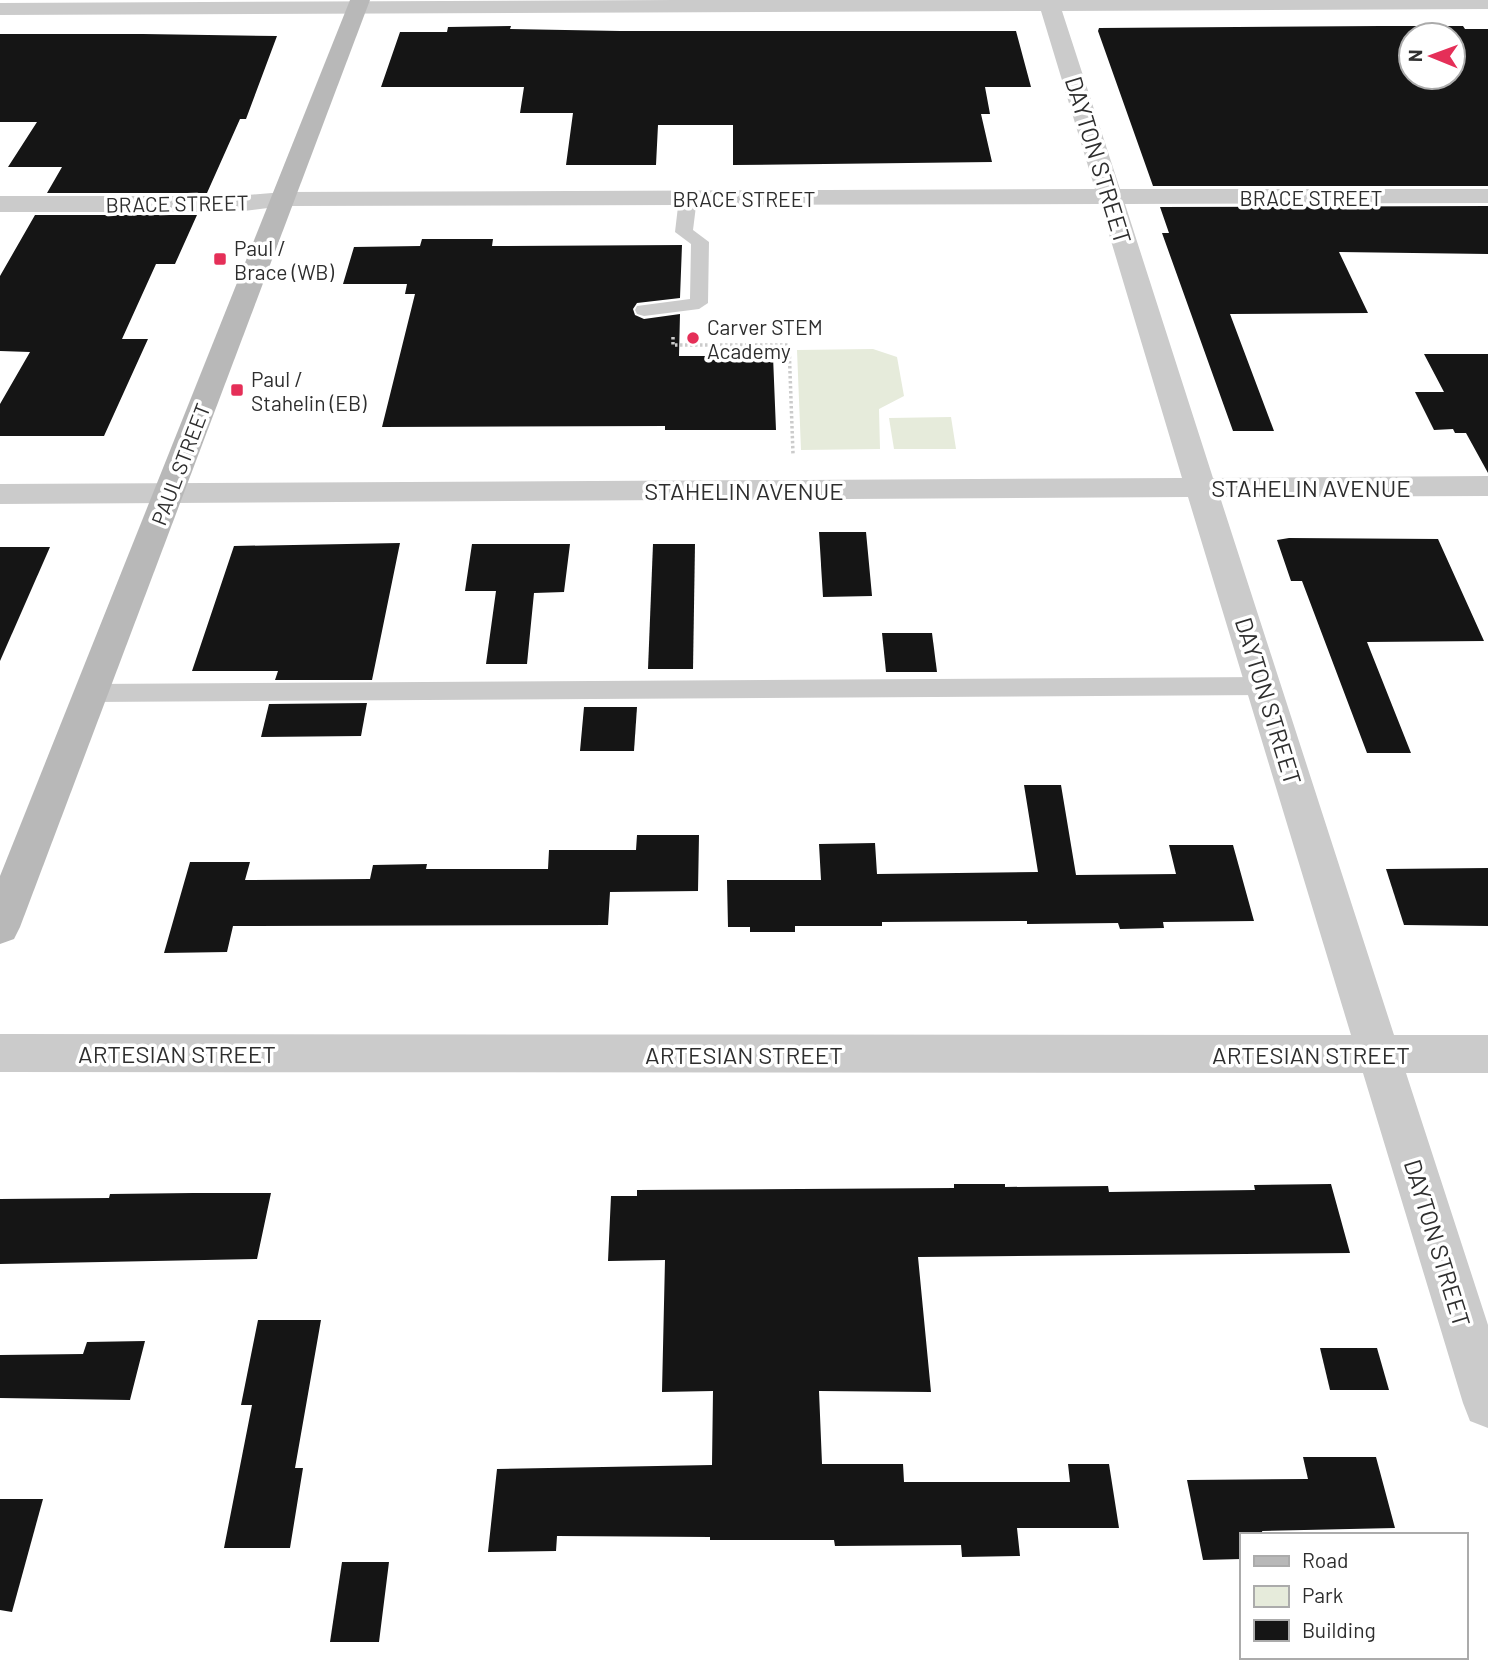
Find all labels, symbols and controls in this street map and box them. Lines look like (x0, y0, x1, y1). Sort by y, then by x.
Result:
north arrow (1397, 21, 1467, 91)
text: N (1403, 49, 1426, 62)
street label: DAYTON STREET (1060, 73, 1138, 247)
street label: BRACE STREET (1240, 185, 1383, 210)
street label: BRACE STREET (673, 186, 816, 211)
street label: BRACE STREET (105, 189, 249, 217)
place label: Paul / Brace (WB) (234, 235, 335, 284)
marker: Paul / Brace (WB) (212, 251, 228, 267)
place label: Carver STEM Academy (707, 314, 823, 363)
marker: Carver STEM Academy (685, 330, 701, 346)
place label: Paul / Stahelin (EB) (251, 366, 367, 415)
marker: Paul / Stahelin (EB) (229, 382, 245, 398)
street label: PAUL STREET (145, 400, 215, 528)
street label: STAHELIN AVENUE (1211, 473, 1411, 502)
street label: STAHELIN AVENUE (644, 476, 844, 505)
street label: DAYTON STREET (1230, 614, 1308, 788)
street label: ARTESIAN STREET (78, 1039, 276, 1068)
street label: ARTESIAN STREET (645, 1040, 843, 1069)
street label: ARTESIAN STREET (1212, 1040, 1410, 1069)
street label: DAYTON STREET (1399, 1156, 1477, 1330)
legend (1240, 1533, 1467, 1659)
text: Road (1302, 1547, 1348, 1572)
text: Park (1302, 1582, 1343, 1607)
text: Building (1302, 1617, 1376, 1642)

